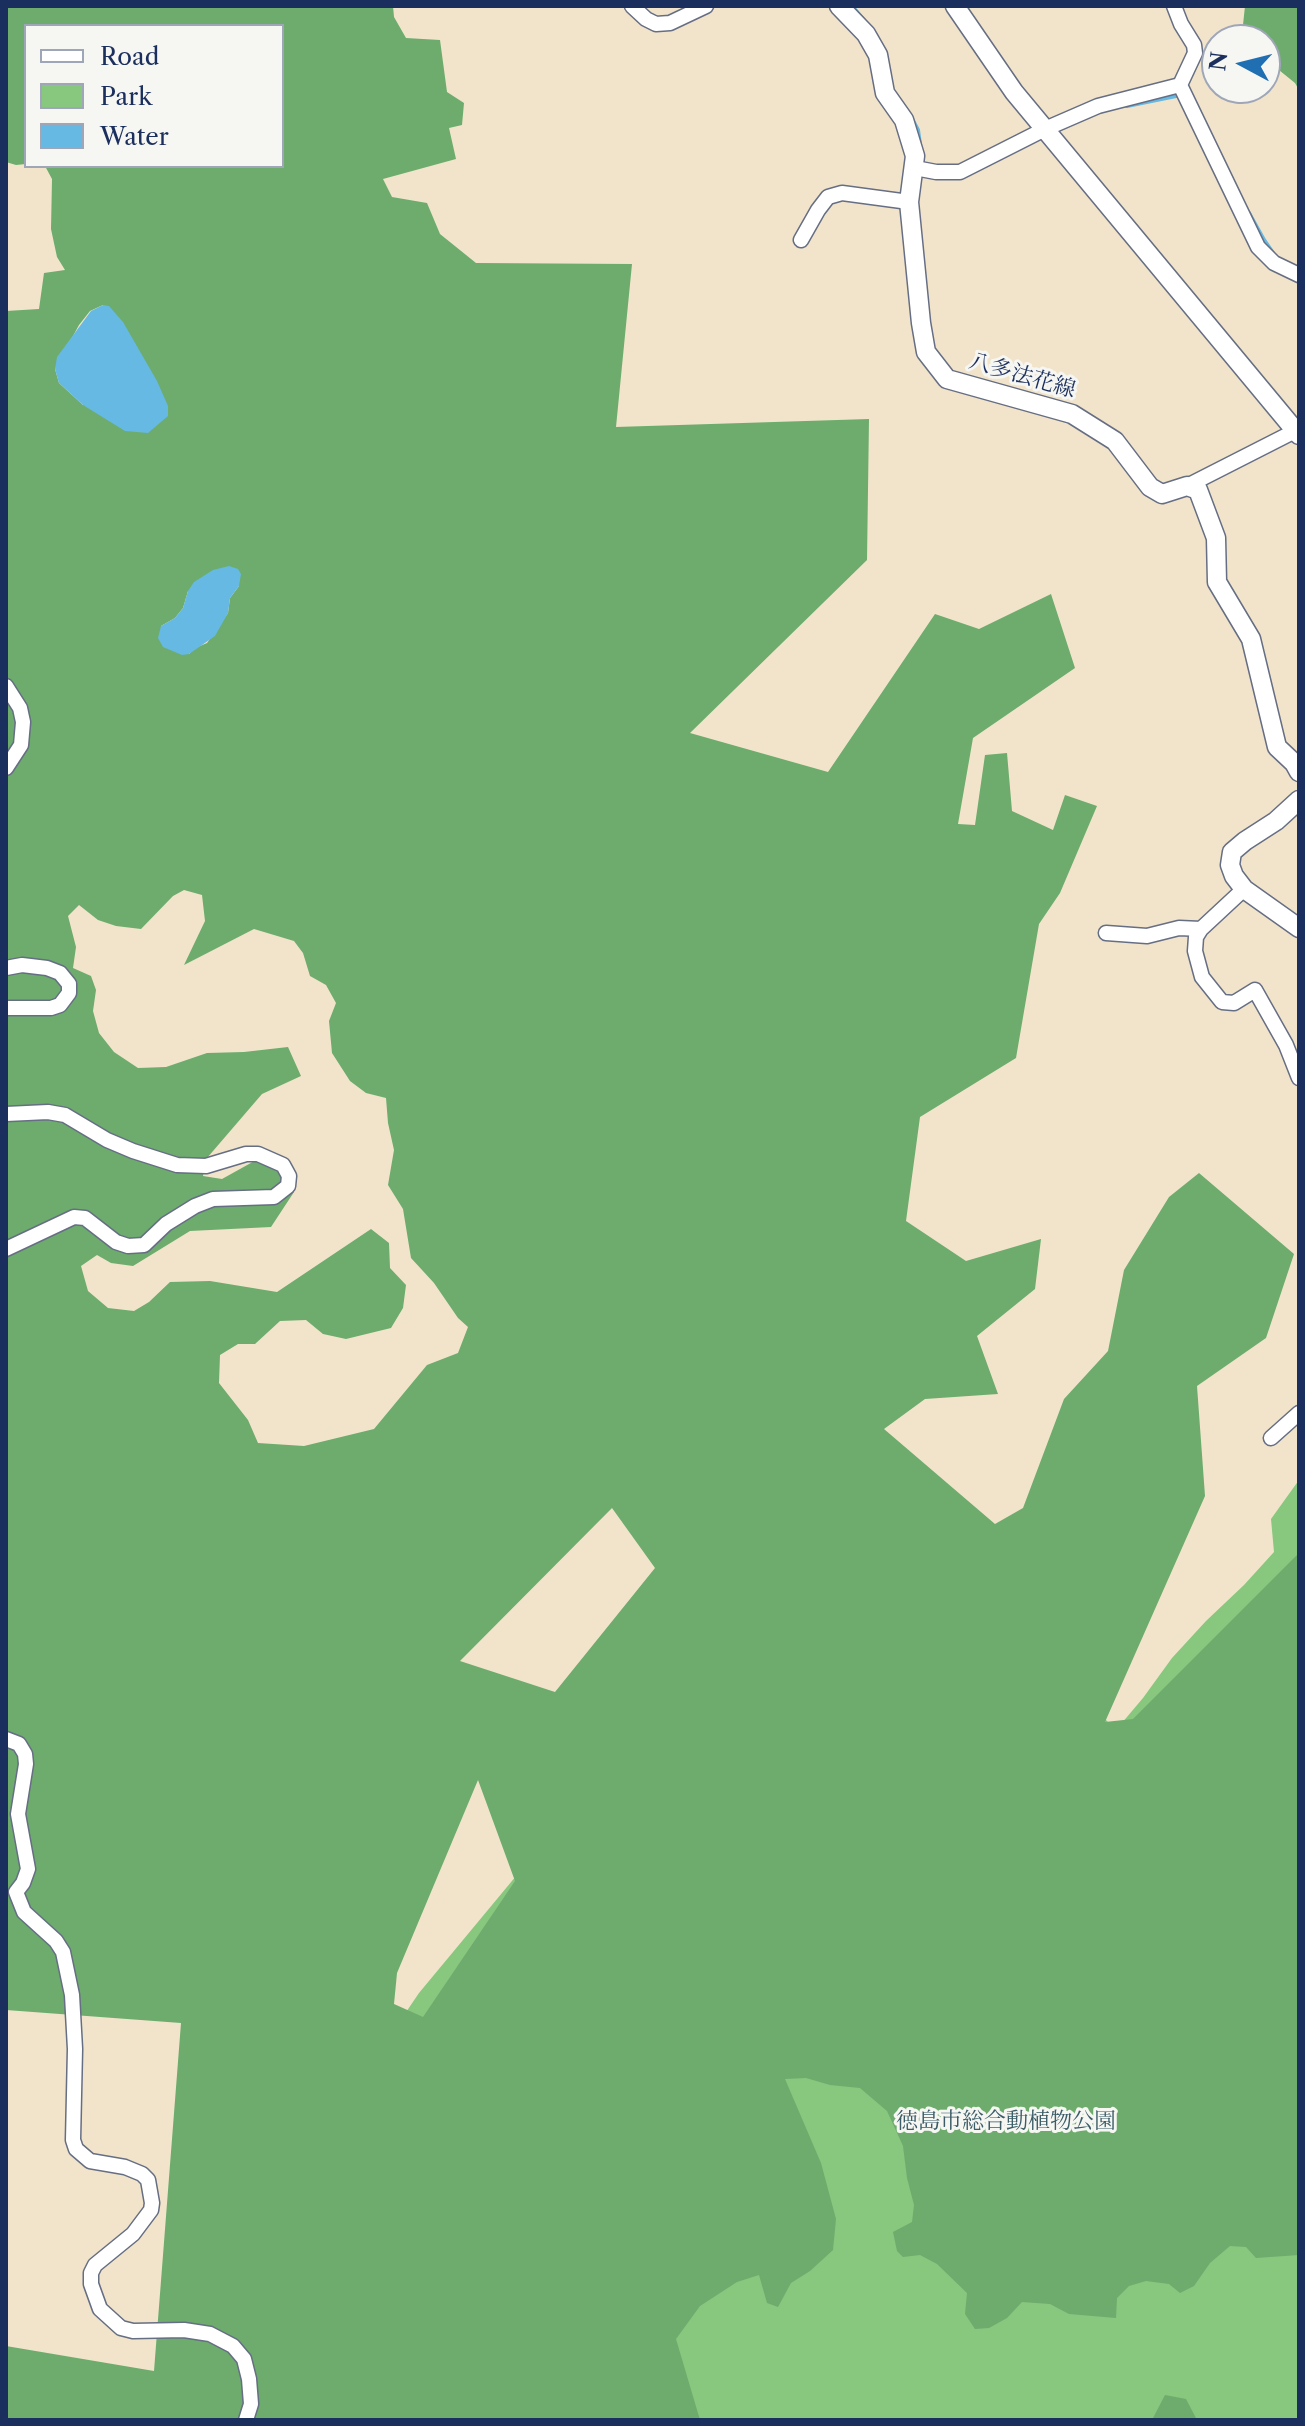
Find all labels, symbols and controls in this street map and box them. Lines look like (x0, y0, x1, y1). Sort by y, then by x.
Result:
legend (24, 24, 284, 168)
north arrow (1201, 24, 1281, 104)
text: Road (100, 42, 159, 71)
text: N (1204, 50, 1233, 72)
text: Park (100, 82, 152, 111)
text: Water (100, 122, 169, 151)
street label: 八多法花線 (965, 348, 1079, 404)
park label: 徳島市総合動植物公園 (896, 2109, 1116, 2135)

